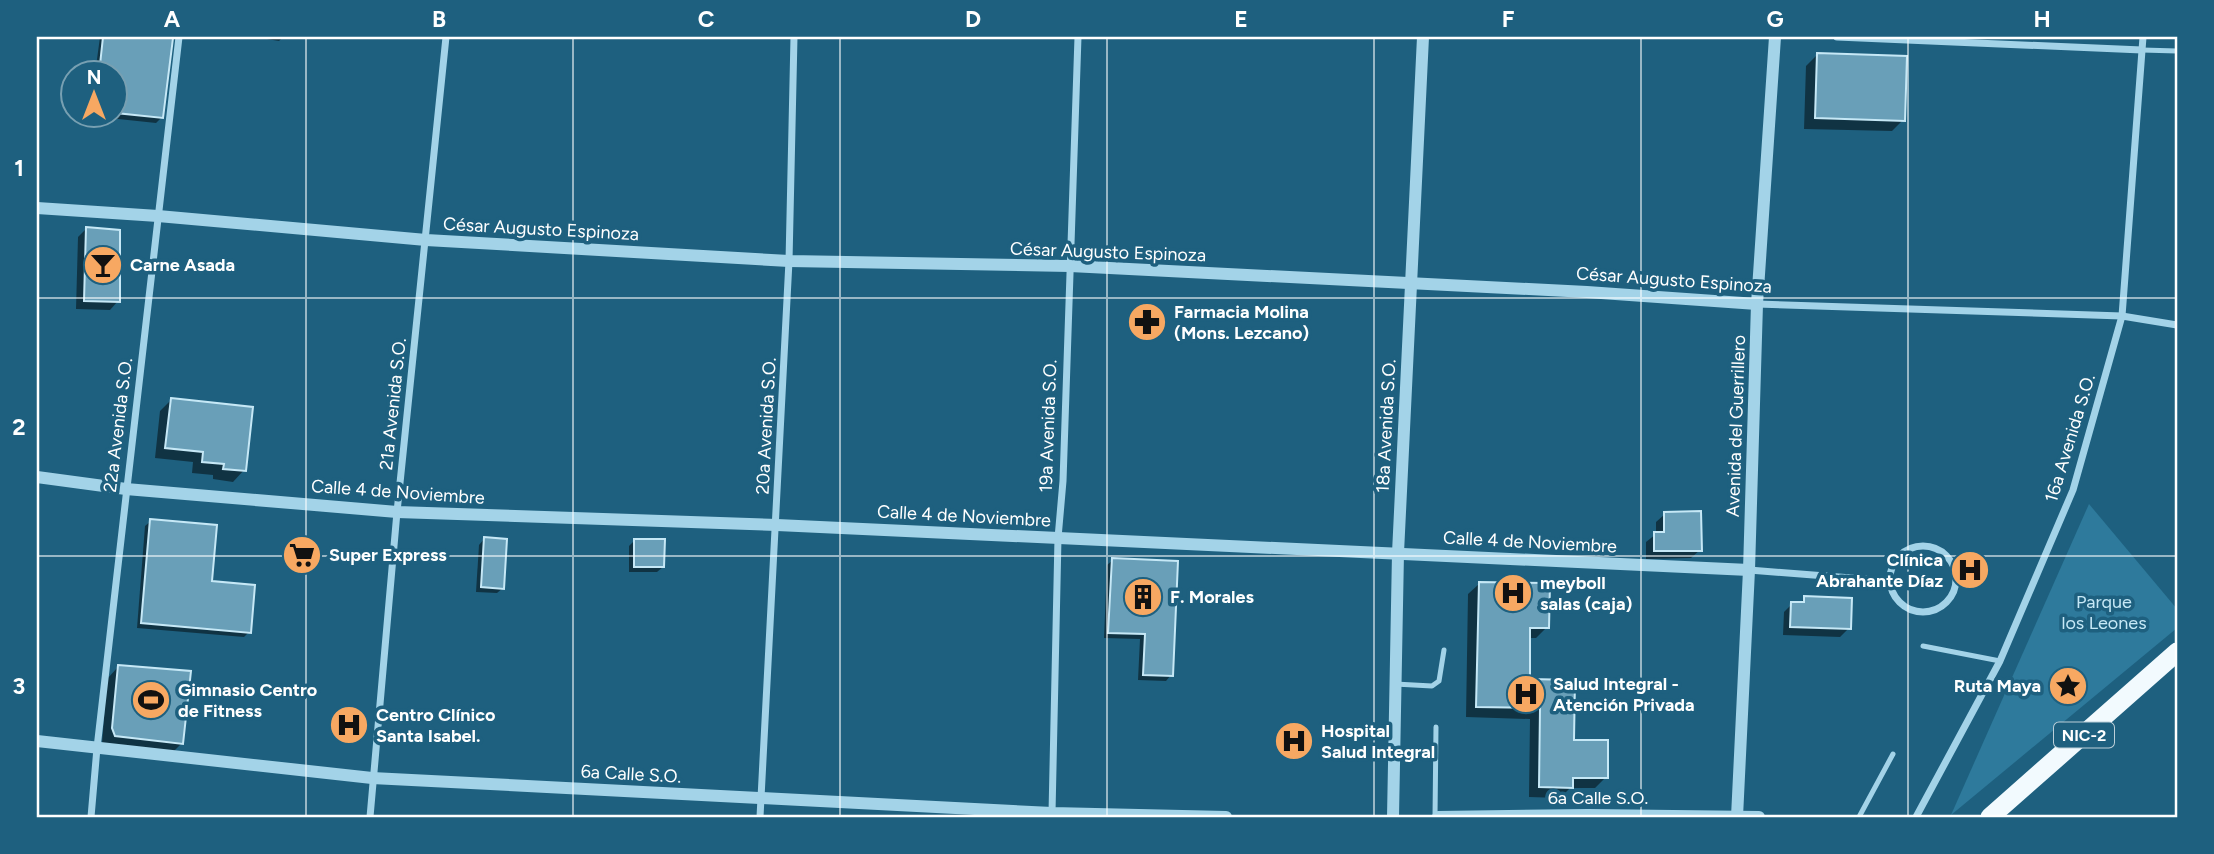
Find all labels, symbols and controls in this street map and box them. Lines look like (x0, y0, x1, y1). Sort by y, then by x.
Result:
text: A (164, 5, 181, 33)
text: B (432, 5, 446, 33)
text: C (698, 5, 715, 33)
text: D (965, 5, 981, 33)
text: E (1234, 5, 1248, 33)
text: F (1502, 5, 1515, 33)
text: G (1766, 5, 1784, 33)
text: H (2033, 5, 2051, 33)
north arrow (60, 60, 130, 130)
text: N (87, 66, 101, 89)
text: 1 (14, 154, 24, 182)
street label: César Augusto Espinoza (442, 213, 640, 245)
street label: César Augusto Espinoza (1010, 238, 1206, 266)
bar icon: Carne Asada (82, 244, 124, 286)
place label: Carne Asada (130, 254, 235, 276)
street label: César Augusto Espinoza (1575, 262, 1773, 298)
pharmacy icon: Farmacia Molina (Mons. Lezcano) (1126, 301, 1168, 343)
place label: Farmacia Molina (Mons. Lezcano) (1174, 301, 1309, 344)
street label: Avenida del Guerrillero (1722, 335, 1750, 517)
street label: 21a Avenida S.O. (375, 337, 411, 471)
street label: 22a Avenida S.O. (99, 356, 137, 494)
street label: 20a Avenida S.O. (751, 357, 781, 495)
street label: 19a Avenida S.O. (1035, 359, 1061, 493)
street label: 18a Avenida S.O. (1372, 359, 1400, 493)
street label: 16a Avenida S.O. (2040, 371, 2100, 505)
text: 2 (12, 413, 26, 441)
street label: Calle 4 de Noviembre (310, 475, 486, 509)
street label: Calle 4 de Noviembre (877, 500, 1052, 532)
street label: Calle 4 de Noviembre (1443, 526, 1618, 558)
supermarket icon: Super Express (281, 534, 323, 576)
place label: Super Express (329, 544, 447, 566)
place label: Clínica Abrahante Díaz (1816, 549, 1943, 592)
hospital icon: Clínica Abrahante Díaz (1949, 549, 1991, 591)
hospital icon: meyboll salas (caja) (1492, 572, 1534, 614)
place label: meyboll salas (caja) (1540, 572, 1633, 615)
building icon: F. Morales (1122, 576, 1164, 618)
place label: F. Morales (1170, 586, 1254, 608)
park label: Parque los Leones (2061, 591, 2147, 634)
place icon: Ruta Maya (2047, 665, 2089, 707)
text: 3 (13, 672, 25, 700)
hospital icon: Salud Integral - Atención Privada (1505, 673, 1547, 715)
place label: Salud Integral - Atención Privada (1553, 673, 1695, 716)
place label: Ruta Maya (1954, 675, 2041, 697)
sports icon: Gimnasio Centro de Fitness (130, 679, 172, 721)
place label: Gimnasio Centro de Fitness (178, 679, 317, 722)
hospital icon: Centro Clínico Santa Isabel. (328, 704, 370, 746)
place label: Centro Clínico Santa Isabel. (376, 704, 495, 747)
hospital icon: Hospital Salud Integral (1273, 720, 1315, 762)
place label: Hospital Salud Integral (1321, 720, 1435, 763)
road number: NIC-2 (2054, 722, 2114, 748)
street label: 6a Calle S.O. (580, 760, 682, 788)
street label: 6a Calle S.O. (1548, 787, 1648, 809)

